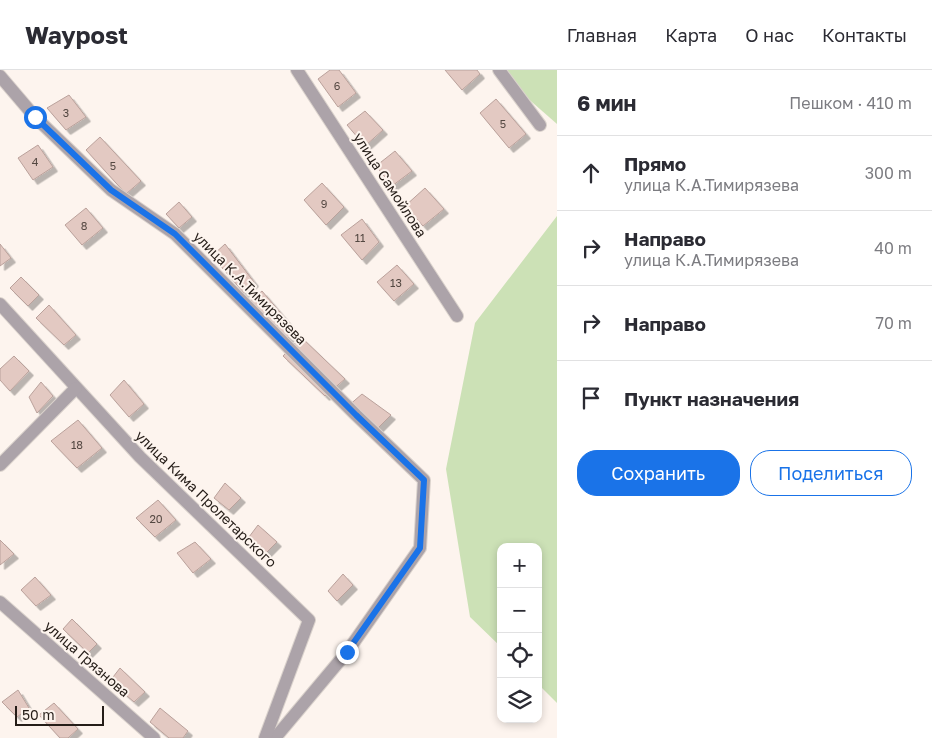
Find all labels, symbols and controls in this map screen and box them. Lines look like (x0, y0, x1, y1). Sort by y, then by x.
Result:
text: Waypost (25, 20, 128, 49)
text: Главная (567, 24, 637, 46)
text: Карта (665, 24, 717, 46)
text: О нас (745, 24, 794, 46)
text: Контакты (822, 24, 907, 46)
house number: 6 (334, 79, 341, 92)
text: 6 мин (577, 90, 636, 116)
text: Пешком · 410 m (789, 93, 912, 113)
route start (24, 106, 47, 129)
house number: 3 (63, 106, 69, 119)
house number: 5 (500, 117, 506, 130)
street label: улица Самойлова (350, 129, 431, 240)
text: Прямо (624, 152, 686, 175)
house number: 4 (32, 155, 39, 168)
house number: 5 (110, 159, 116, 172)
icon: ahead (577, 159, 605, 187)
text: 300 m (865, 163, 912, 183)
text: улица К.А.Тимирязева (624, 175, 799, 195)
house number: 9 (321, 197, 327, 210)
house number: 8 (81, 219, 88, 232)
street label: улица К.А.Тимирязева (190, 227, 311, 348)
text: Направо (624, 227, 706, 250)
house number: 11 (355, 231, 365, 244)
icon: right (577, 234, 605, 262)
text: 40 m (874, 238, 912, 258)
text: улица К.А.Тимирязева (624, 250, 799, 270)
house number: 13 (390, 276, 402, 289)
icon: right (577, 309, 605, 337)
text: Направо (624, 312, 706, 335)
text: 70 m (875, 313, 912, 333)
icon: arrive (577, 384, 605, 412)
text: Пункт назначения (624, 387, 799, 410)
street label: улица Кима Пролетарского (132, 427, 280, 571)
house number: 18 (71, 438, 83, 451)
button: Сохранить (577, 450, 740, 496)
button: Поделиться (750, 450, 912, 496)
house number: 20 (149, 512, 163, 525)
map controls (497, 543, 542, 723)
button: + (497, 543, 542, 588)
button: − (497, 588, 542, 633)
street label: улица Грязнова (41, 617, 133, 700)
button: locate (497, 633, 542, 678)
route end (336, 641, 359, 664)
button: layers (497, 678, 542, 723)
scale bar (15, 703, 104, 726)
text: 50 m (22, 706, 55, 723)

